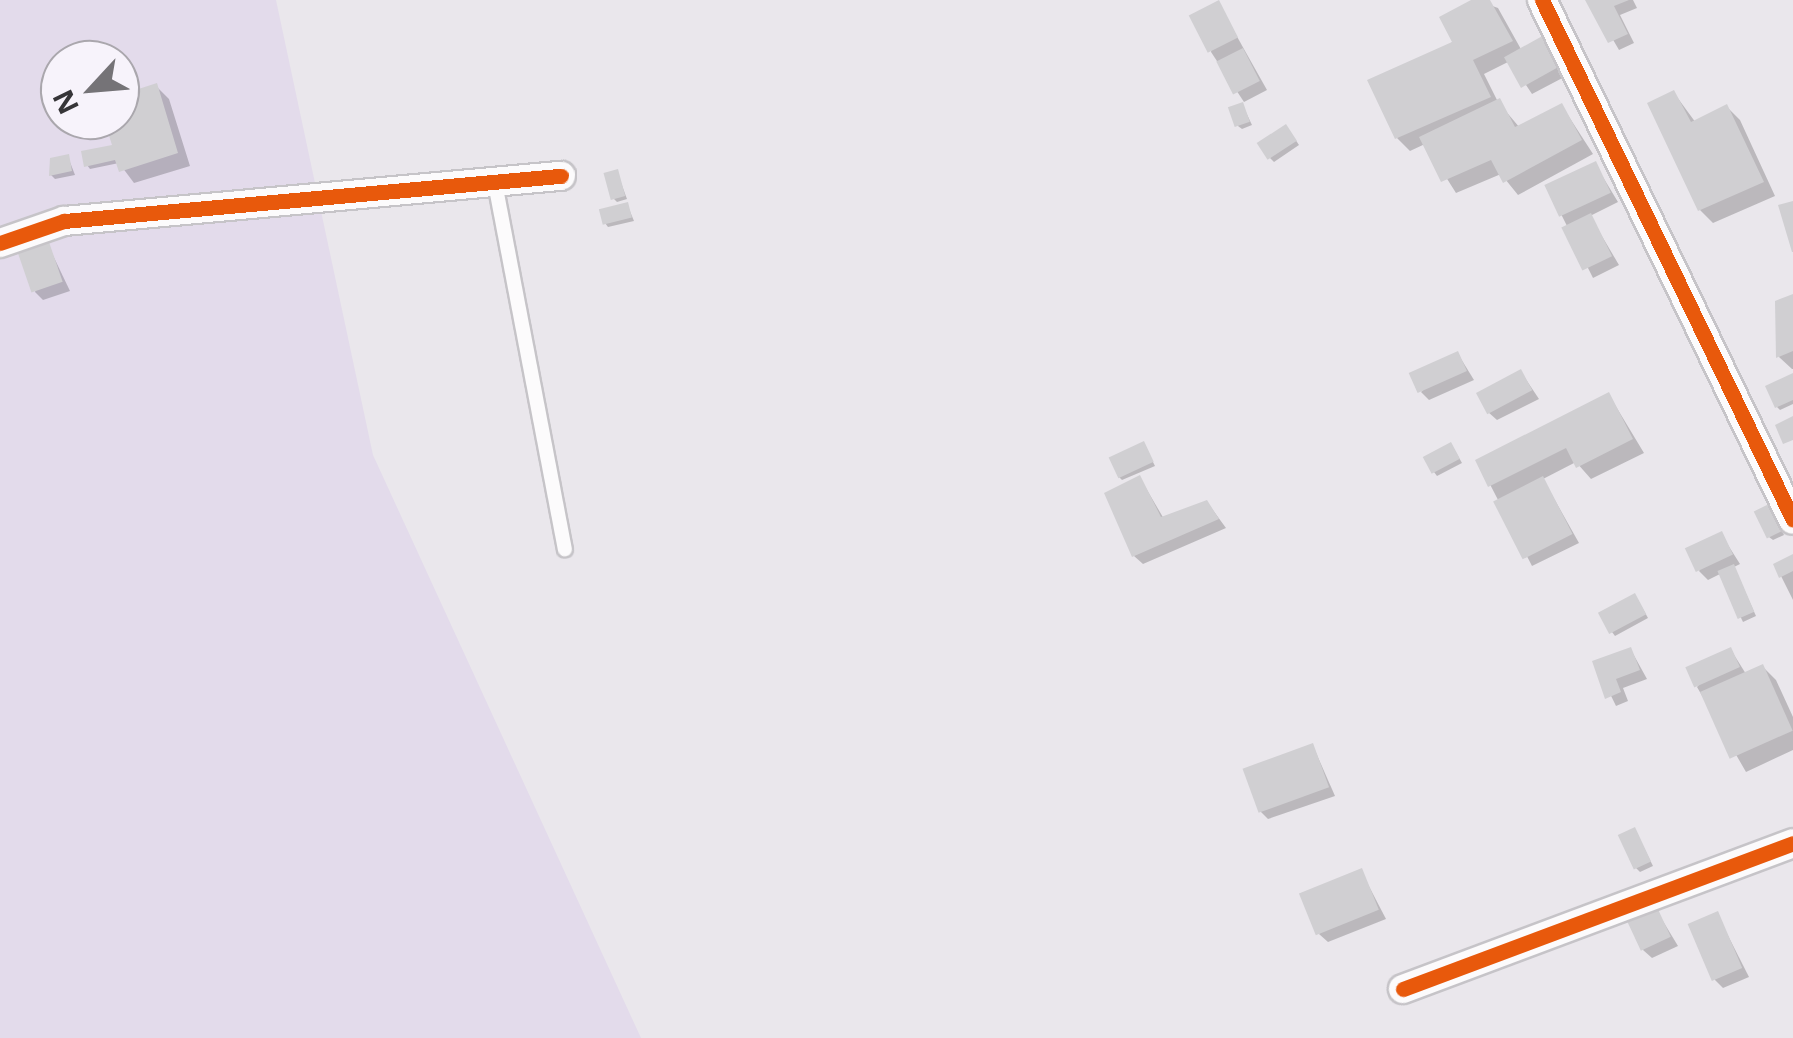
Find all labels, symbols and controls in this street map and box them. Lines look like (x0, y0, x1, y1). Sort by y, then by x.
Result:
north arrow (40, 40, 140, 140)
text: N (43, 84, 87, 121)

